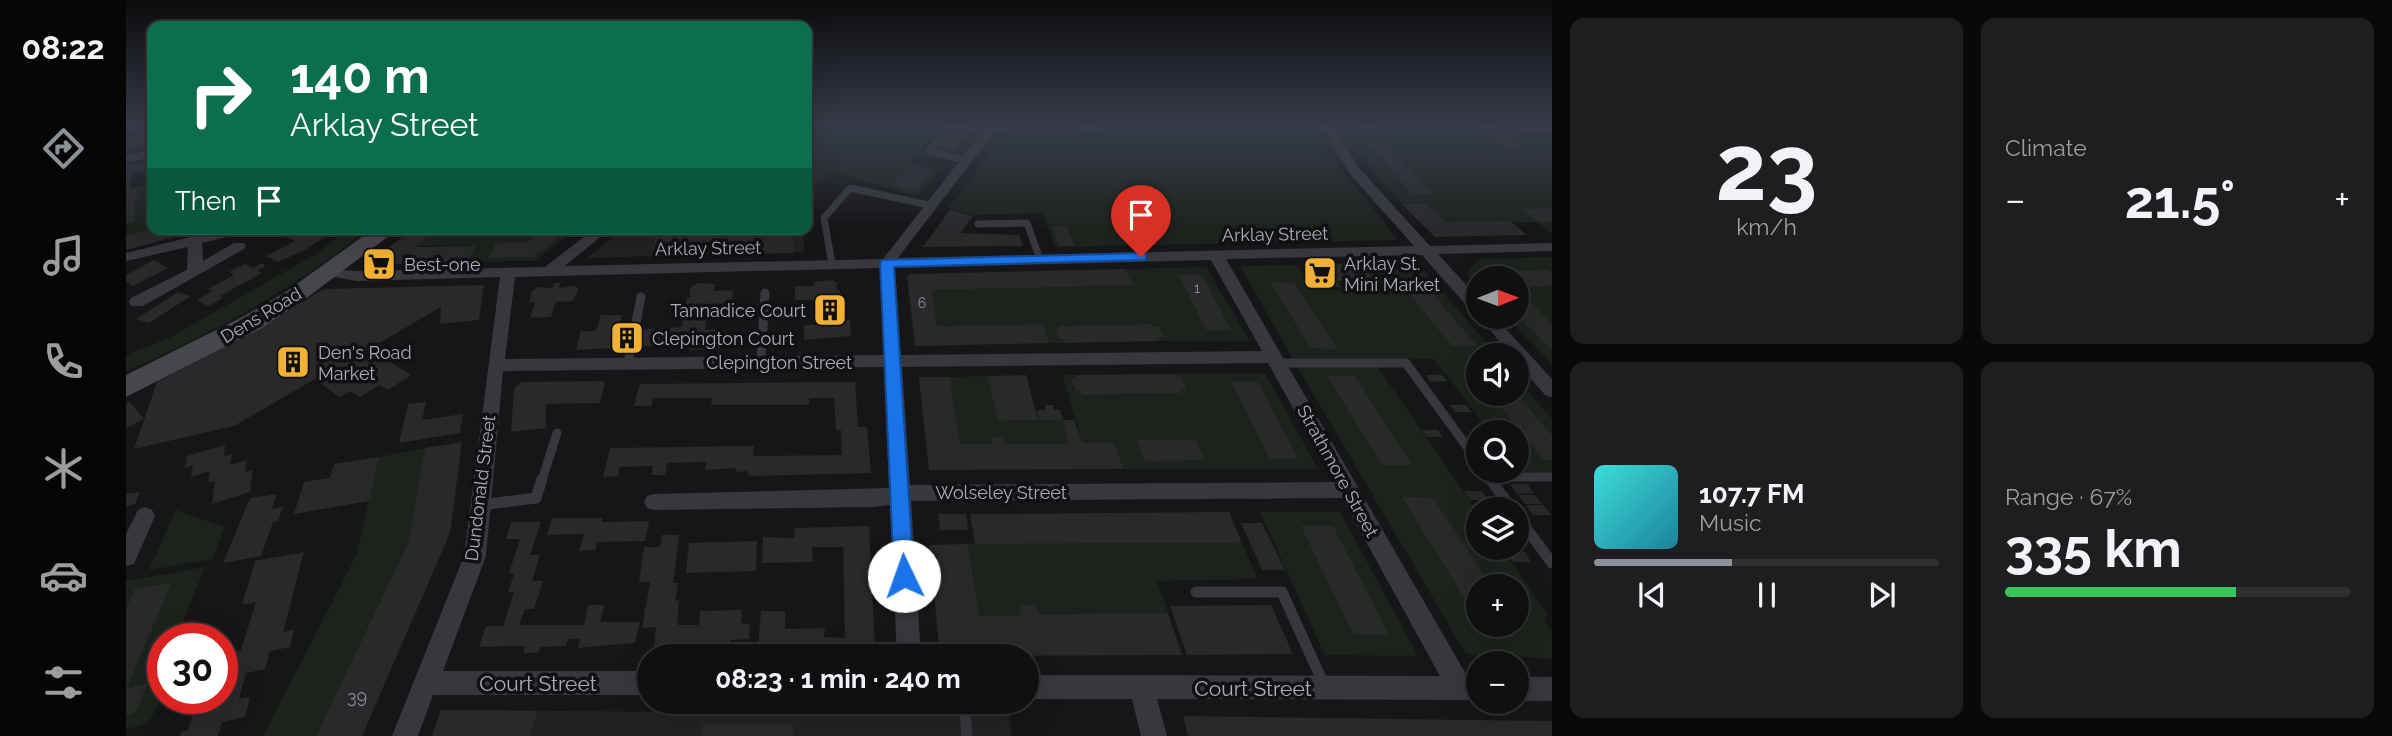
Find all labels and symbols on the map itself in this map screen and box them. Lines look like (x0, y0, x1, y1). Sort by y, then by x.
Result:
pin (1111, 185, 1171, 257)
street label: Arklay Street (1222, 223, 1328, 245)
street label: Arklay Street (655, 237, 761, 259)
supermarket icon: Best-one (360, 245, 398, 283)
place label: Arklay St. Mini Market (1344, 253, 1440, 295)
place label: Best-one (404, 254, 481, 275)
supermarket icon: Arklay St. Mini Market (1301, 254, 1339, 292)
north arrow (1466, 266, 1530, 329)
house number: 1 (1194, 280, 1200, 296)
street label: Dens Road (217, 283, 305, 347)
building icon: Tannadice Court (811, 291, 849, 329)
house number: 6 (918, 295, 926, 311)
place label: Tannadice Court (670, 300, 806, 321)
building icon: Clepington Court (608, 319, 646, 357)
place label: Clepington Court (652, 328, 794, 349)
place label: Den's Road Market (318, 342, 412, 384)
building icon: Den's Road Market (274, 343, 312, 381)
street label: Clepington Street (706, 352, 852, 373)
street label: Strathmore Street (1293, 401, 1383, 541)
street label: Dundonald Street (461, 414, 499, 562)
street label: Wolseley Street (935, 482, 1067, 503)
position arrow (867, 539, 941, 613)
speed limit sign: 30 (147, 623, 238, 714)
street label: Court Street (479, 671, 597, 696)
street label: Court Street (1194, 676, 1312, 701)
house number: 39 (347, 686, 367, 707)

